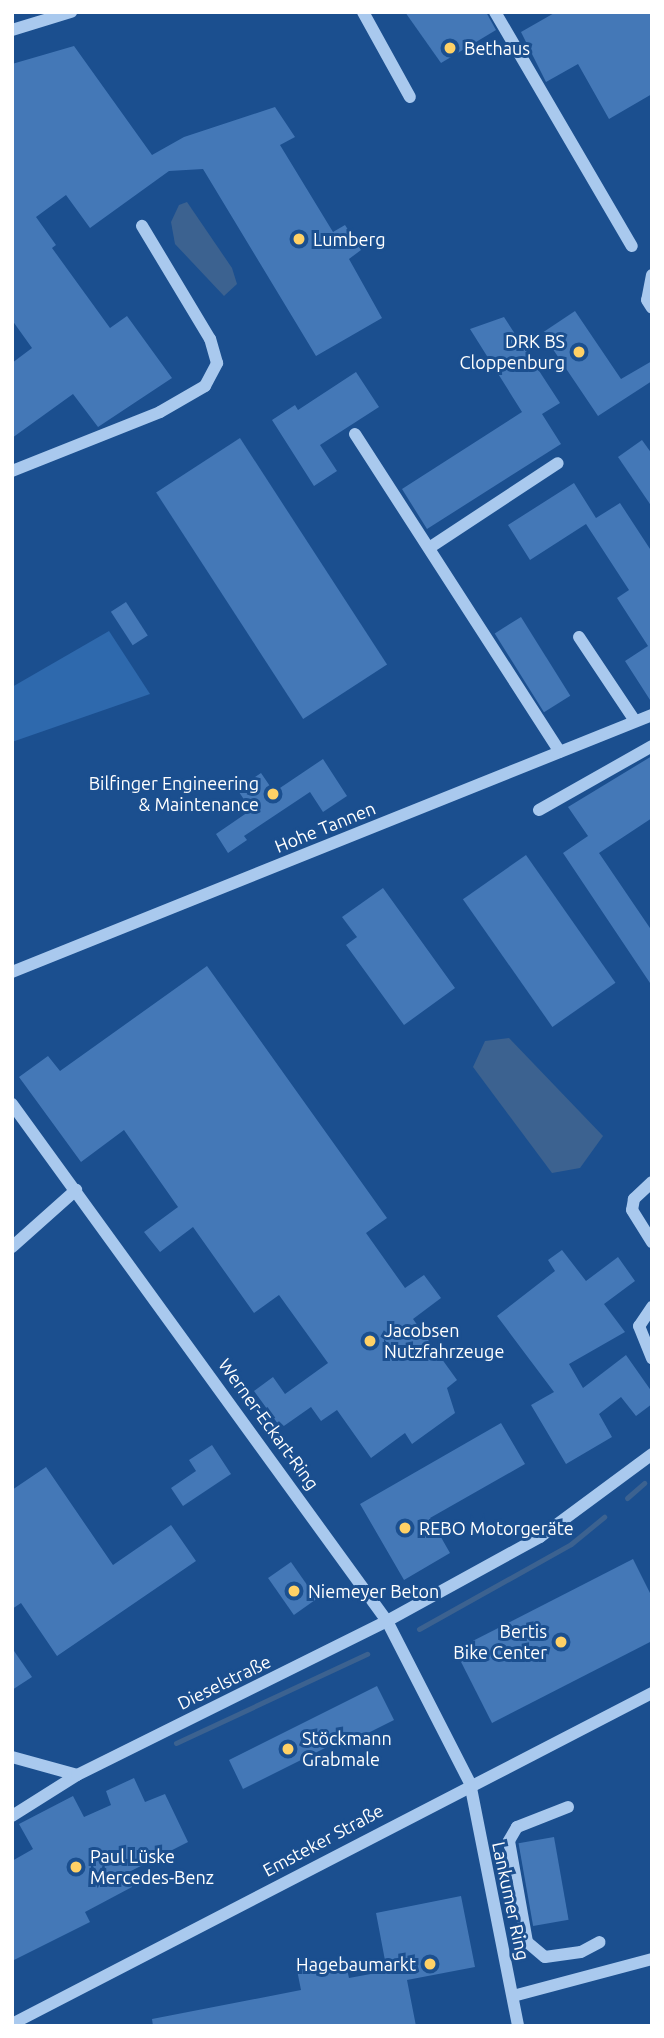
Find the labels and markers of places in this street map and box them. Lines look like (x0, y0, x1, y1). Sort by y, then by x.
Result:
place label: Bethaus (464, 37, 530, 59)
marker: Bethaus (442, 40, 458, 56)
place label: Lumberg (313, 228, 386, 250)
marker: Lumberg (291, 231, 307, 247)
place label: DRK BS Cloppenburg (459, 331, 565, 374)
marker: DRK BS Cloppenburg (571, 344, 587, 360)
place label: Bilfinger Engineering & Maintenance (89, 773, 259, 816)
marker: Bilfinger Engineering & Maintenance (265, 786, 281, 802)
place label: Jacobsen Nutzfahrzeuge (384, 1320, 504, 1362)
marker: Jacobsen Nutzfahrzeuge (362, 1333, 378, 1349)
place label: REBO Motorgeräte (419, 1517, 574, 1539)
marker: REBO Motorgeräte (397, 1520, 413, 1536)
place label: Niemeyer Beton (308, 1580, 439, 1602)
marker: Niemeyer Beton (286, 1583, 302, 1599)
place label: Bertis Bike Center (453, 1621, 547, 1664)
marker: Bertis Bike Center (553, 1634, 569, 1650)
place label: Stöckmann Grabmale (302, 1728, 392, 1770)
marker: Stöckmann Grabmale (280, 1741, 296, 1757)
place label: Paul Lüske Mercedes-Benz (90, 1846, 214, 1888)
marker: Paul Lüske Mercedes-Benz (68, 1859, 84, 1875)
place label: Hagebaumarkt (296, 1953, 416, 1975)
marker: Hagebaumarkt (422, 1956, 438, 1972)

